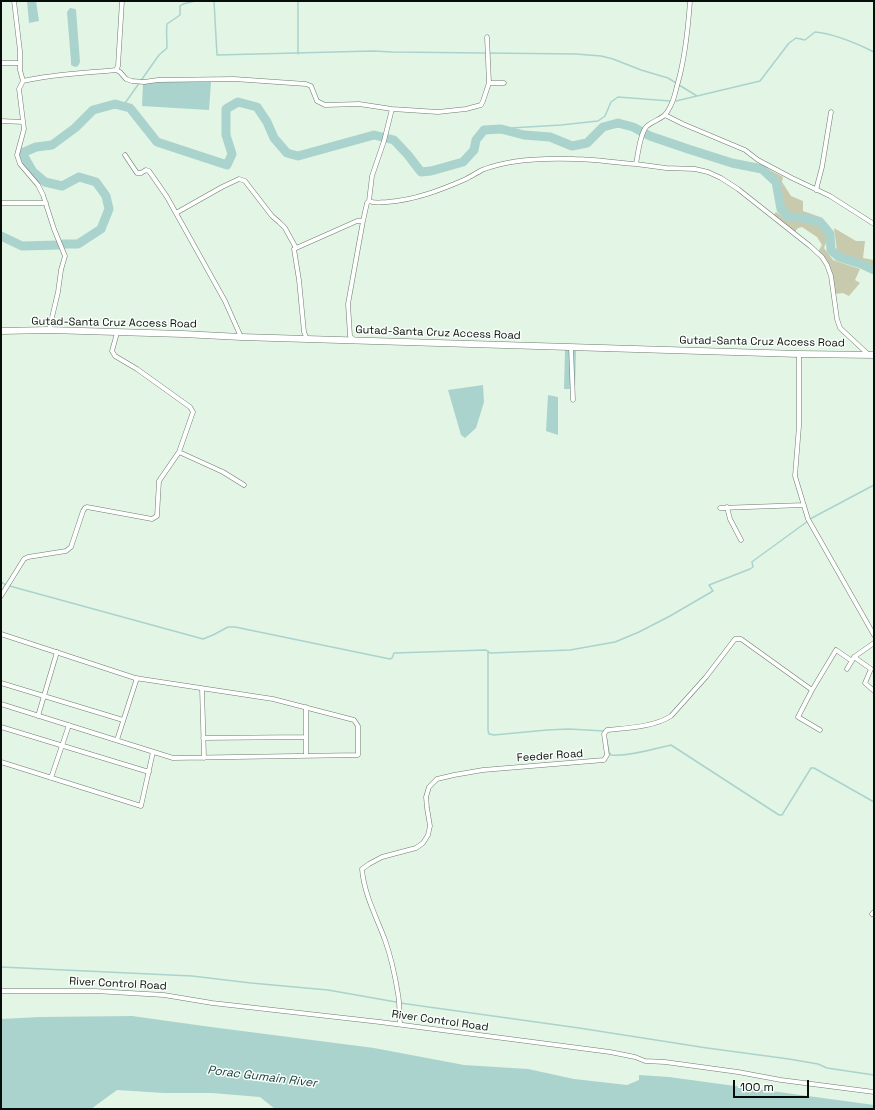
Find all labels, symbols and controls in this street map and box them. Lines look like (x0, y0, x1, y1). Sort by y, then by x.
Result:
street label: Gutad-Santa Cruz Access Road (31, 315, 197, 331)
street label: Gutad-Santa Cruz Access Road (355, 324, 521, 342)
street label: Gutad-Santa Cruz Access Road (679, 334, 845, 350)
street label: Feeder Road (516, 747, 584, 765)
street label: River Control Road (69, 975, 167, 993)
street label: River Control Road (391, 1008, 489, 1034)
water label: Porac Gumain River (207, 1063, 317, 1091)
scale bar (735, 1072, 811, 1098)
text: 100 m (740, 1079, 774, 1095)

